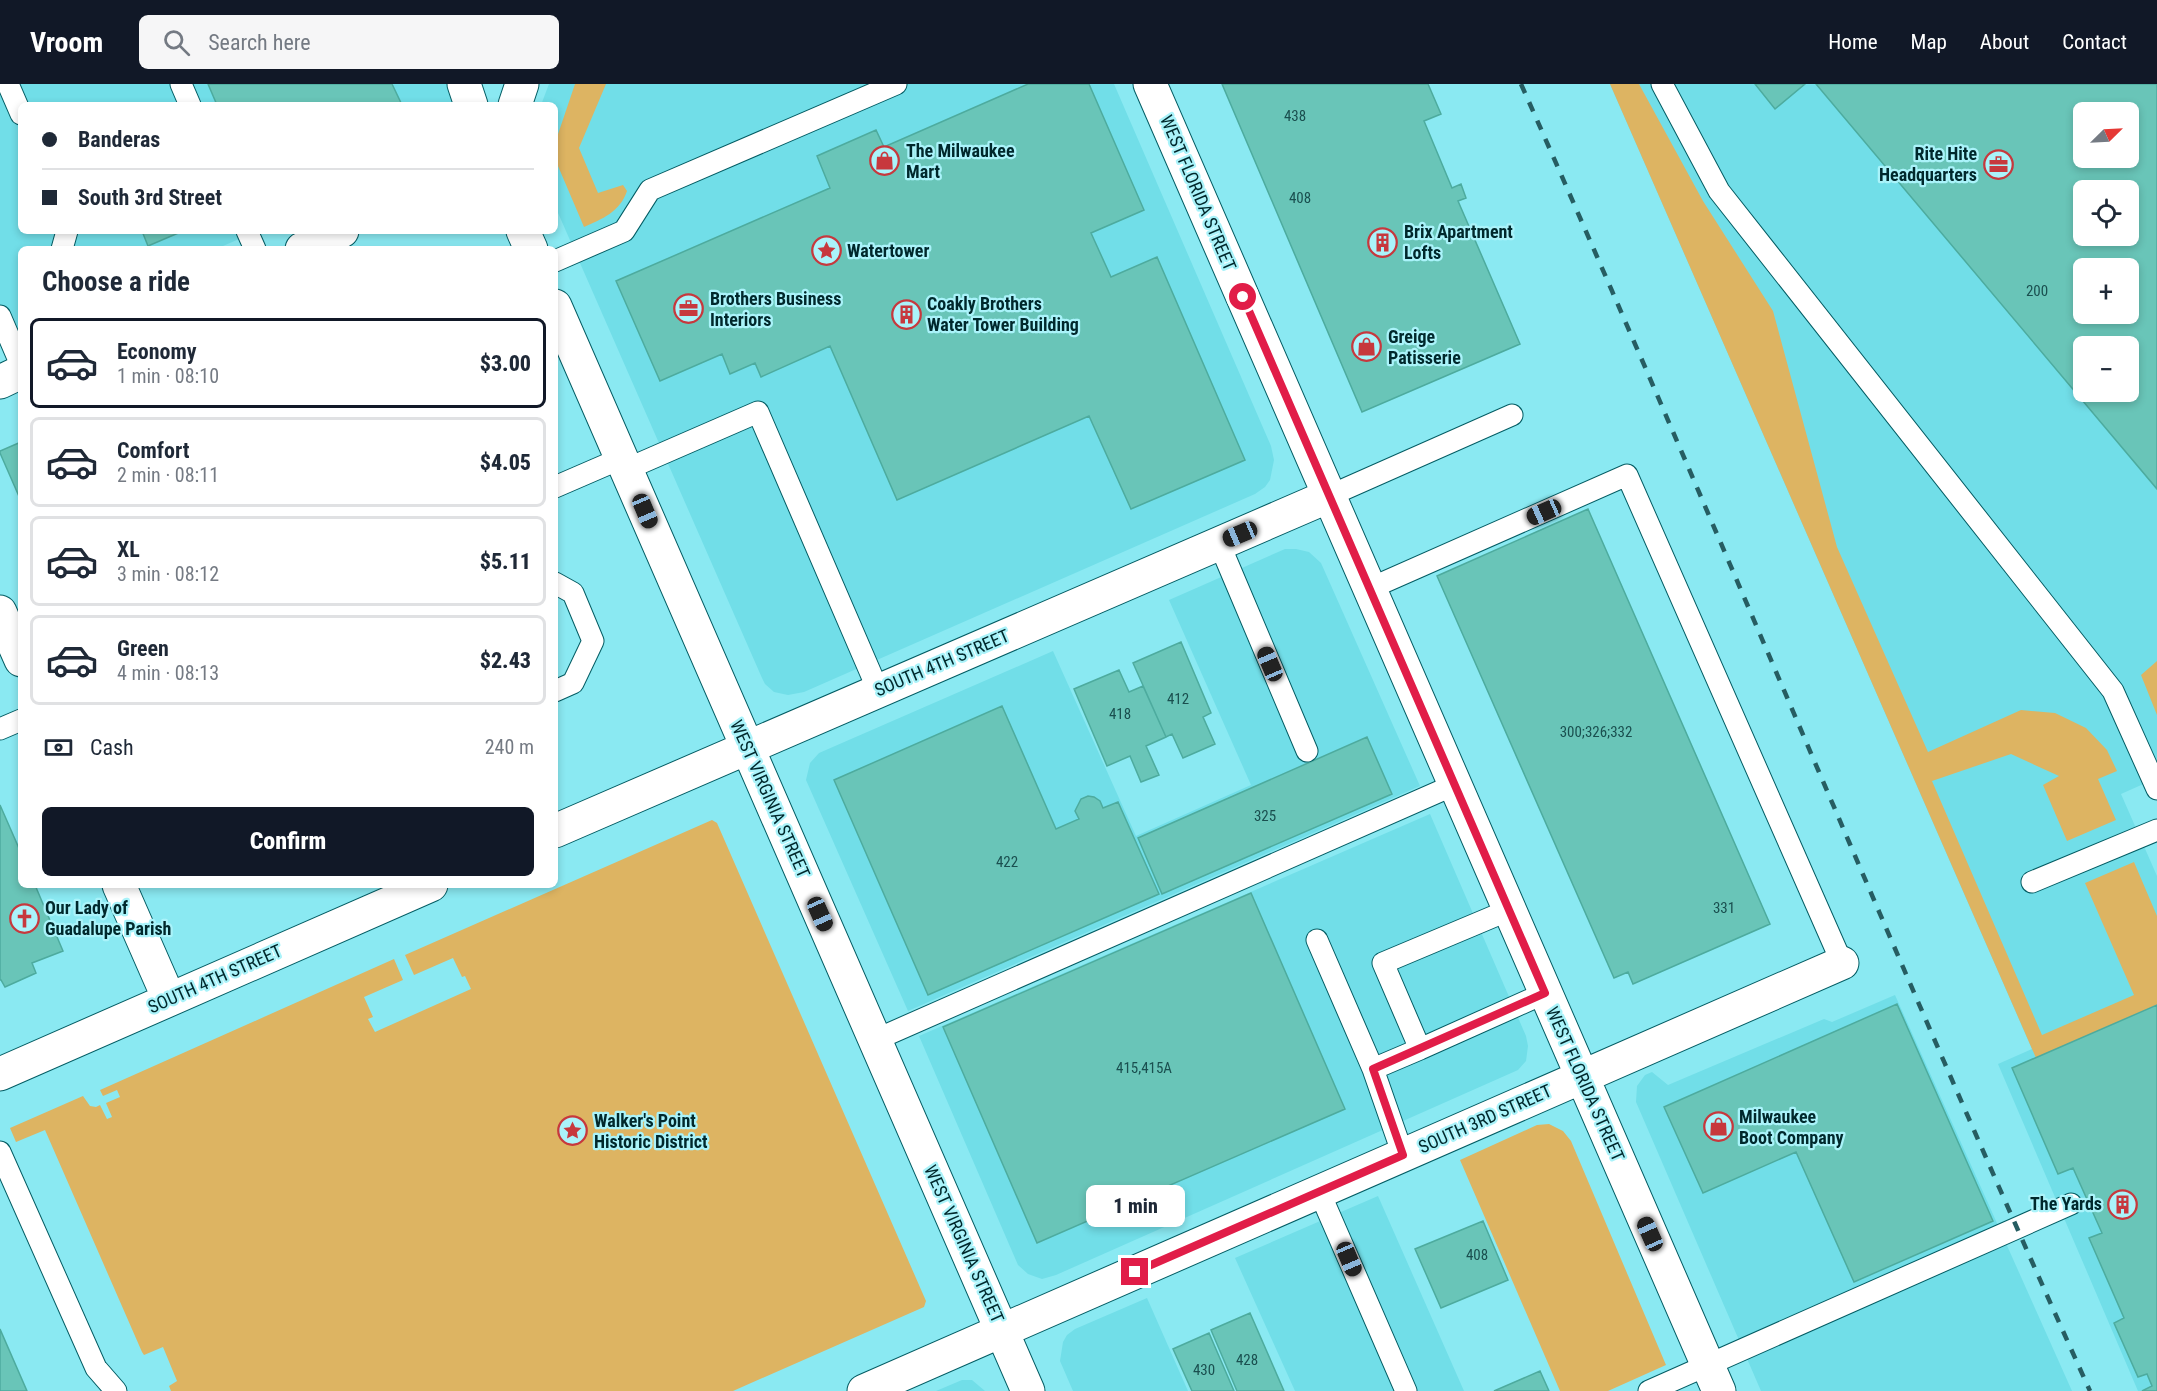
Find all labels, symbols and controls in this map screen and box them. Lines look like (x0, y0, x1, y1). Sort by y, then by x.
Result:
search box (139, 15, 559, 69)
text: Vroom (30, 26, 103, 59)
icon: search (160, 26, 193, 59)
text: Search here (208, 30, 311, 55)
text: Home (1828, 30, 1878, 54)
text: Map (1911, 30, 1947, 54)
text: About (1980, 30, 2029, 54)
text: Contact (2062, 30, 2127, 54)
north arrow (2073, 102, 2139, 168)
map controls (2073, 102, 2139, 402)
house number: 438 (1284, 107, 1306, 125)
street label: WEST FLORIDA STREET (1156, 112, 1241, 274)
text: Banderas (78, 127, 160, 152)
place label: The Milwaukee Mart (906, 140, 1015, 182)
place label: Rite Hite Headquarters (1879, 143, 1977, 185)
shop icon: The Milwaukee Mart (869, 145, 901, 177)
office icon: Rite Hite Headquarters (1982, 148, 2014, 180)
button: locate (2073, 180, 2139, 246)
text: South 3rd Street (78, 185, 222, 210)
house number: 408 (1289, 189, 1311, 207)
place label: Brix Apartment Lofts (1404, 221, 1513, 263)
building icon: Brix Apartment Lofts (1367, 226, 1399, 258)
place icon: Watertower (810, 235, 842, 267)
place label: Watertower (847, 240, 929, 261)
button: + (2073, 258, 2139, 324)
text: Choose a ride (42, 266, 190, 298)
house number: 200 (2026, 282, 2048, 300)
route start (1229, 283, 1256, 310)
place label: Brothers Business Interiors (710, 288, 841, 330)
office icon: Brothers Business Interiors (673, 293, 705, 325)
place label: Coakly Brothers Water Tower Building (927, 293, 1079, 335)
building icon: Coakly Brothers Water Tower Building (890, 298, 922, 330)
place label: Greige Patisserie (1388, 326, 1461, 368)
shop icon: Greige Patisserie (1351, 331, 1383, 363)
icon: car (45, 336, 99, 390)
button: − (2073, 336, 2139, 402)
text: Economy (117, 339, 197, 364)
text: $3.00 (480, 351, 531, 376)
text: 1 min · 08:10 (117, 364, 219, 388)
icon: car (45, 435, 99, 489)
text: Comfort (117, 438, 190, 463)
text: $4.05 (480, 450, 531, 475)
text: 2 min · 08:11 (117, 463, 219, 487)
car (630, 491, 660, 531)
car (1524, 496, 1564, 528)
car (1220, 519, 1260, 549)
icon: car (45, 534, 99, 588)
text: XL (117, 537, 140, 562)
text: $5.11 (480, 549, 531, 574)
text: 3 min · 08:12 (117, 562, 219, 586)
street label: SOUTH 4TH STREET (871, 625, 1012, 700)
icon: car (45, 633, 99, 687)
text: Green (117, 636, 169, 661)
car (1255, 644, 1285, 684)
text: $2.43 (480, 648, 531, 673)
text: 4 min · 08:13 (117, 661, 219, 685)
house number: 412 (1167, 690, 1189, 708)
house number: 418 (1109, 705, 1131, 723)
street label: WEST VIRGINIA STREET (726, 717, 815, 881)
house number: 300;326;332 (1560, 723, 1632, 741)
icon: cash (42, 731, 75, 764)
text: Cash (90, 735, 134, 760)
text: 240 m (485, 735, 534, 759)
button: Confirm (42, 807, 534, 876)
house number: 325 (1254, 807, 1276, 825)
house number: 422 (996, 853, 1018, 871)
car (804, 894, 836, 934)
place label: Our Lady of Guadalupe Parish (45, 897, 171, 939)
house number: 331 (1713, 899, 1735, 917)
church icon: Our Lady of Guadalupe Parish (8, 902, 40, 934)
street label: SOUTH 4TH STREET (145, 940, 285, 1017)
street label: WEST FLORIDA STREET (1542, 1003, 1629, 1164)
house number: 415,415A (1116, 1059, 1172, 1077)
street label: SOUTH 3RD STREET (1415, 1080, 1555, 1157)
place label: Milwaukee Boot Company (1739, 1106, 1844, 1148)
place label: Walker's Point Historic District (594, 1110, 708, 1152)
shop icon: Milwaukee Boot Company (1702, 1111, 1734, 1143)
place icon: Walker's Point Historic District (557, 1115, 589, 1147)
street label: WEST VIRGINIA STREET (920, 1162, 1009, 1326)
callout: 1 min (1086, 1185, 1184, 1227)
building icon: The Yards (2107, 1188, 2139, 1220)
place label: The Yards (2030, 1193, 2102, 1214)
text: 1 min (1113, 1194, 1158, 1218)
car (1634, 1214, 1666, 1254)
car (1334, 1239, 1364, 1279)
house number: 408 (1466, 1246, 1488, 1264)
route end (1121, 1258, 1148, 1285)
house number: 428 (1236, 1351, 1258, 1369)
house number: 430 (1193, 1361, 1215, 1379)

